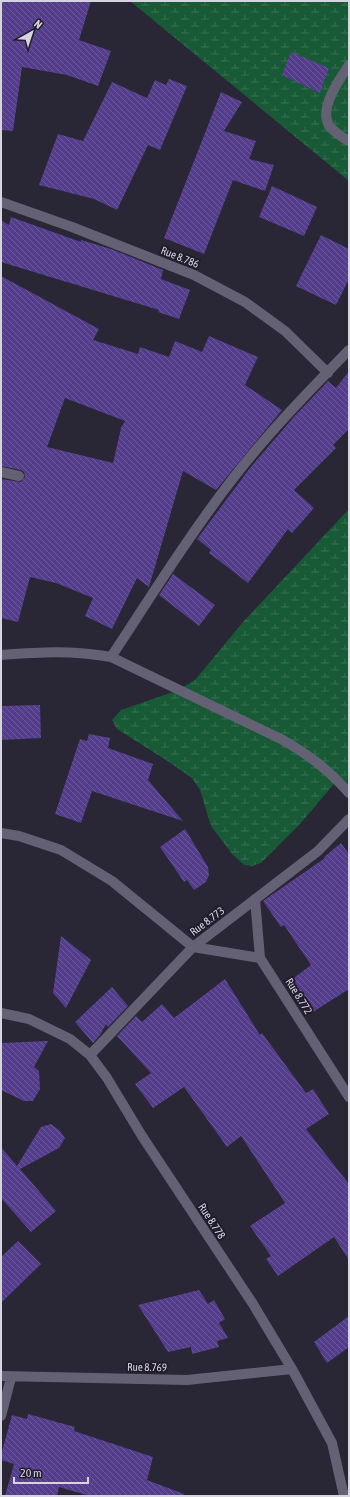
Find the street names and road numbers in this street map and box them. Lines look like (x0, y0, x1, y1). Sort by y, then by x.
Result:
street label: Rue 8.786 (159, 244, 201, 270)
street label: Rue 8.773 (187, 904, 227, 938)
street label: Rue 8.772 (283, 976, 315, 1016)
street label: Rue 8.778 (196, 1201, 228, 1241)
street label: Rue 8.769 (127, 1361, 167, 1373)

